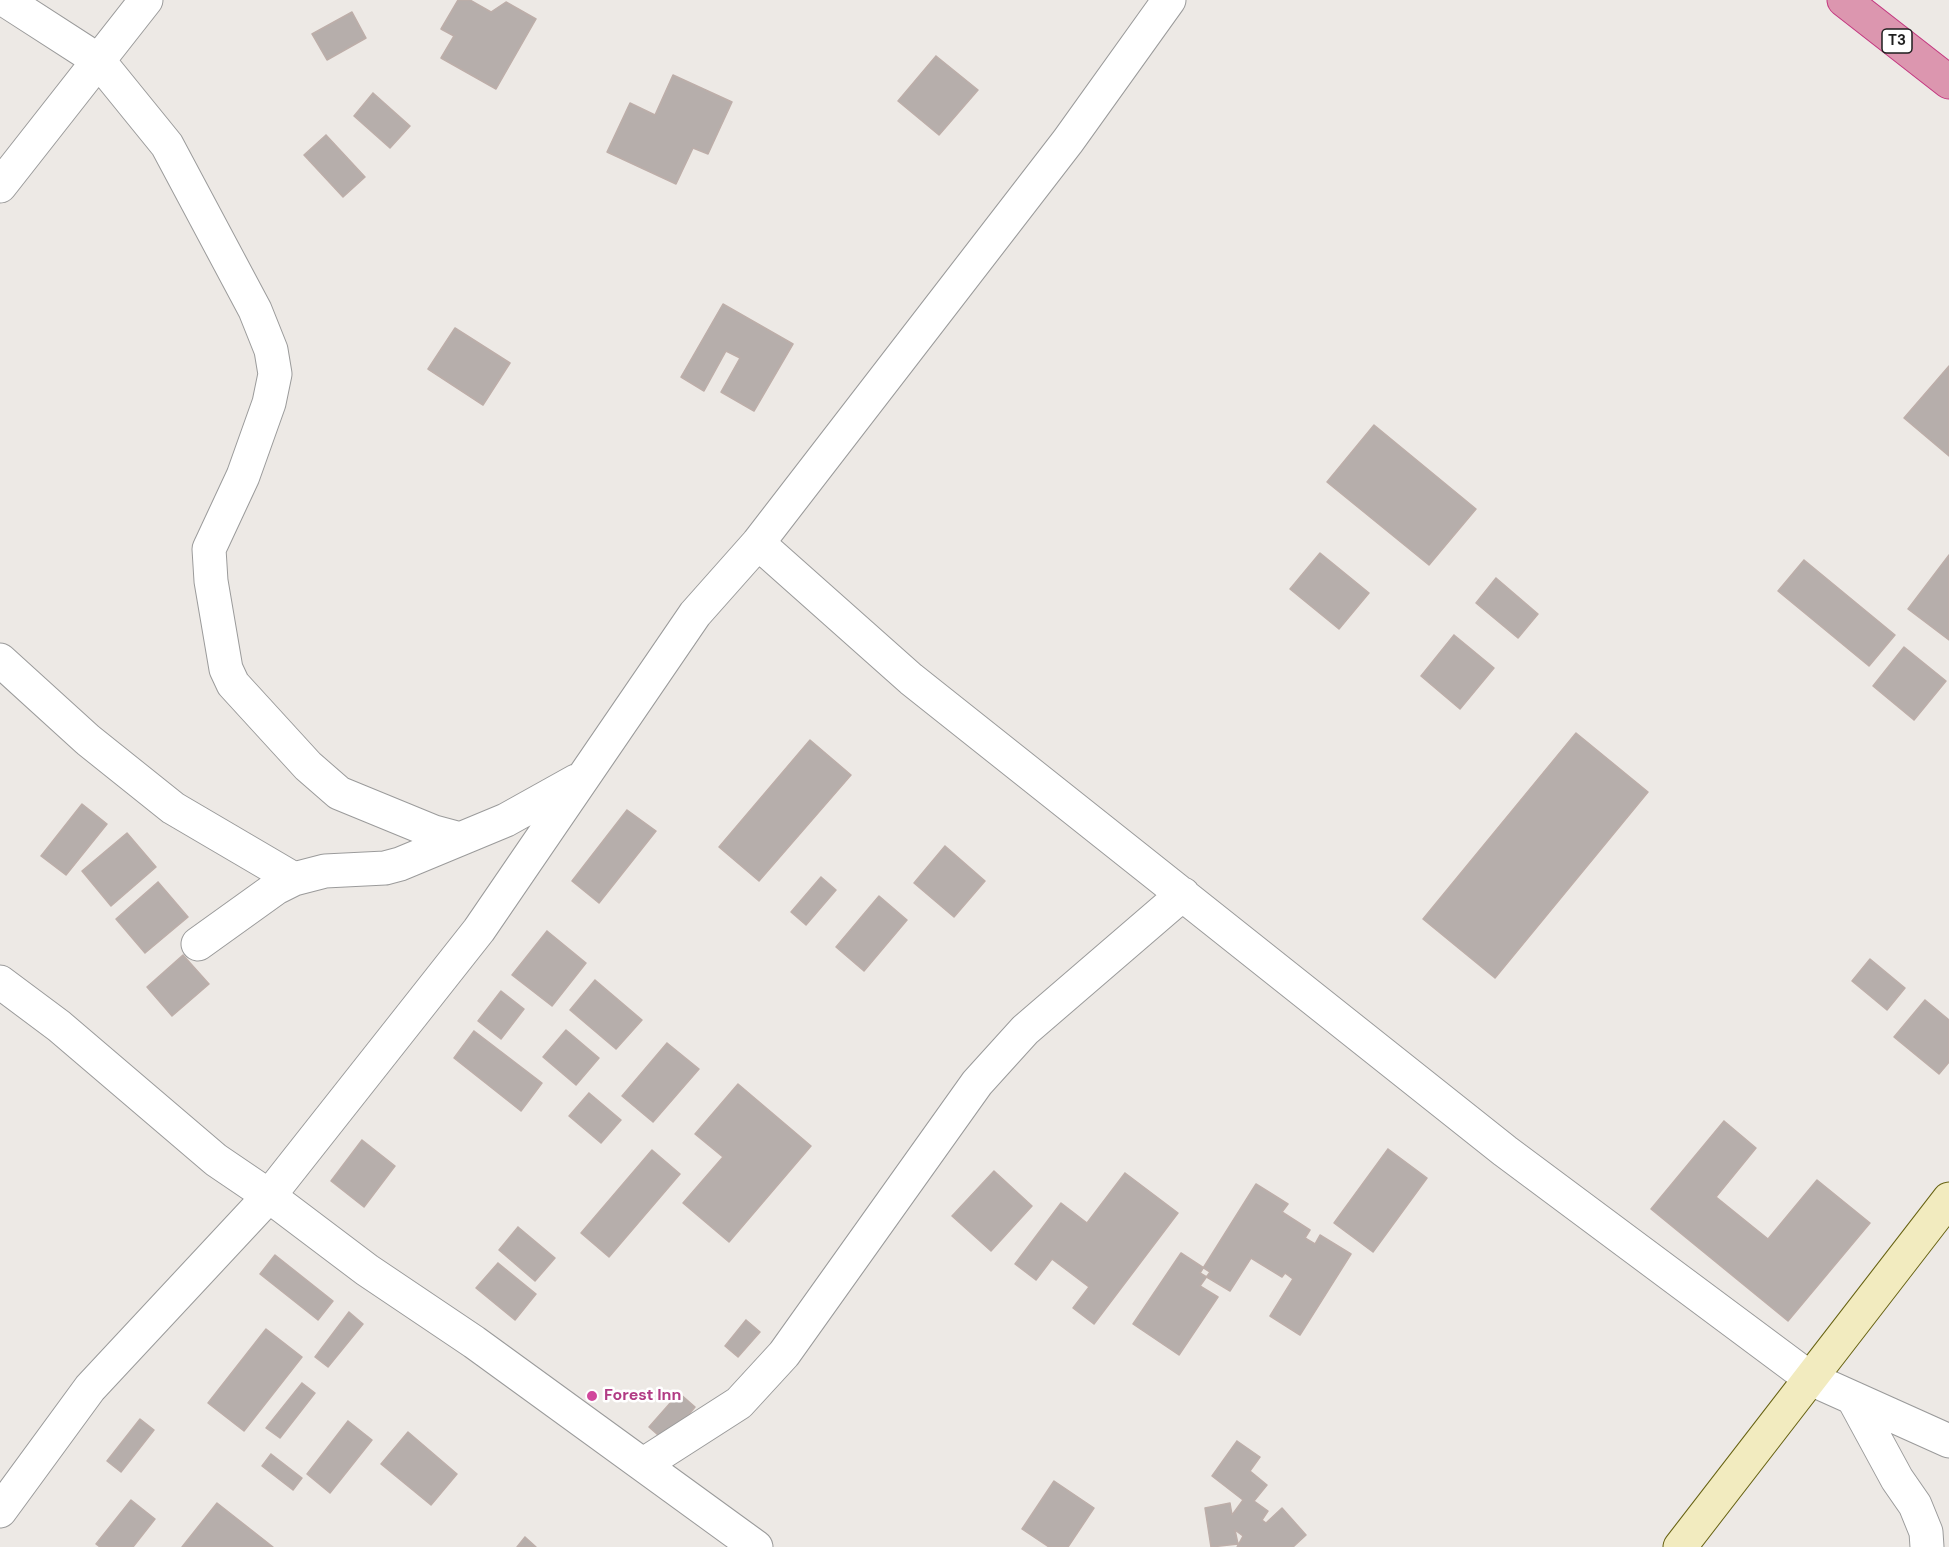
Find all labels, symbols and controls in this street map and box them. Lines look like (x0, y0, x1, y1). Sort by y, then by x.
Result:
road number: T3 (1882, 29, 1912, 53)
place label: Forest Inn (604, 1386, 681, 1406)
marker: Forest Inn (585, 1389, 599, 1403)

